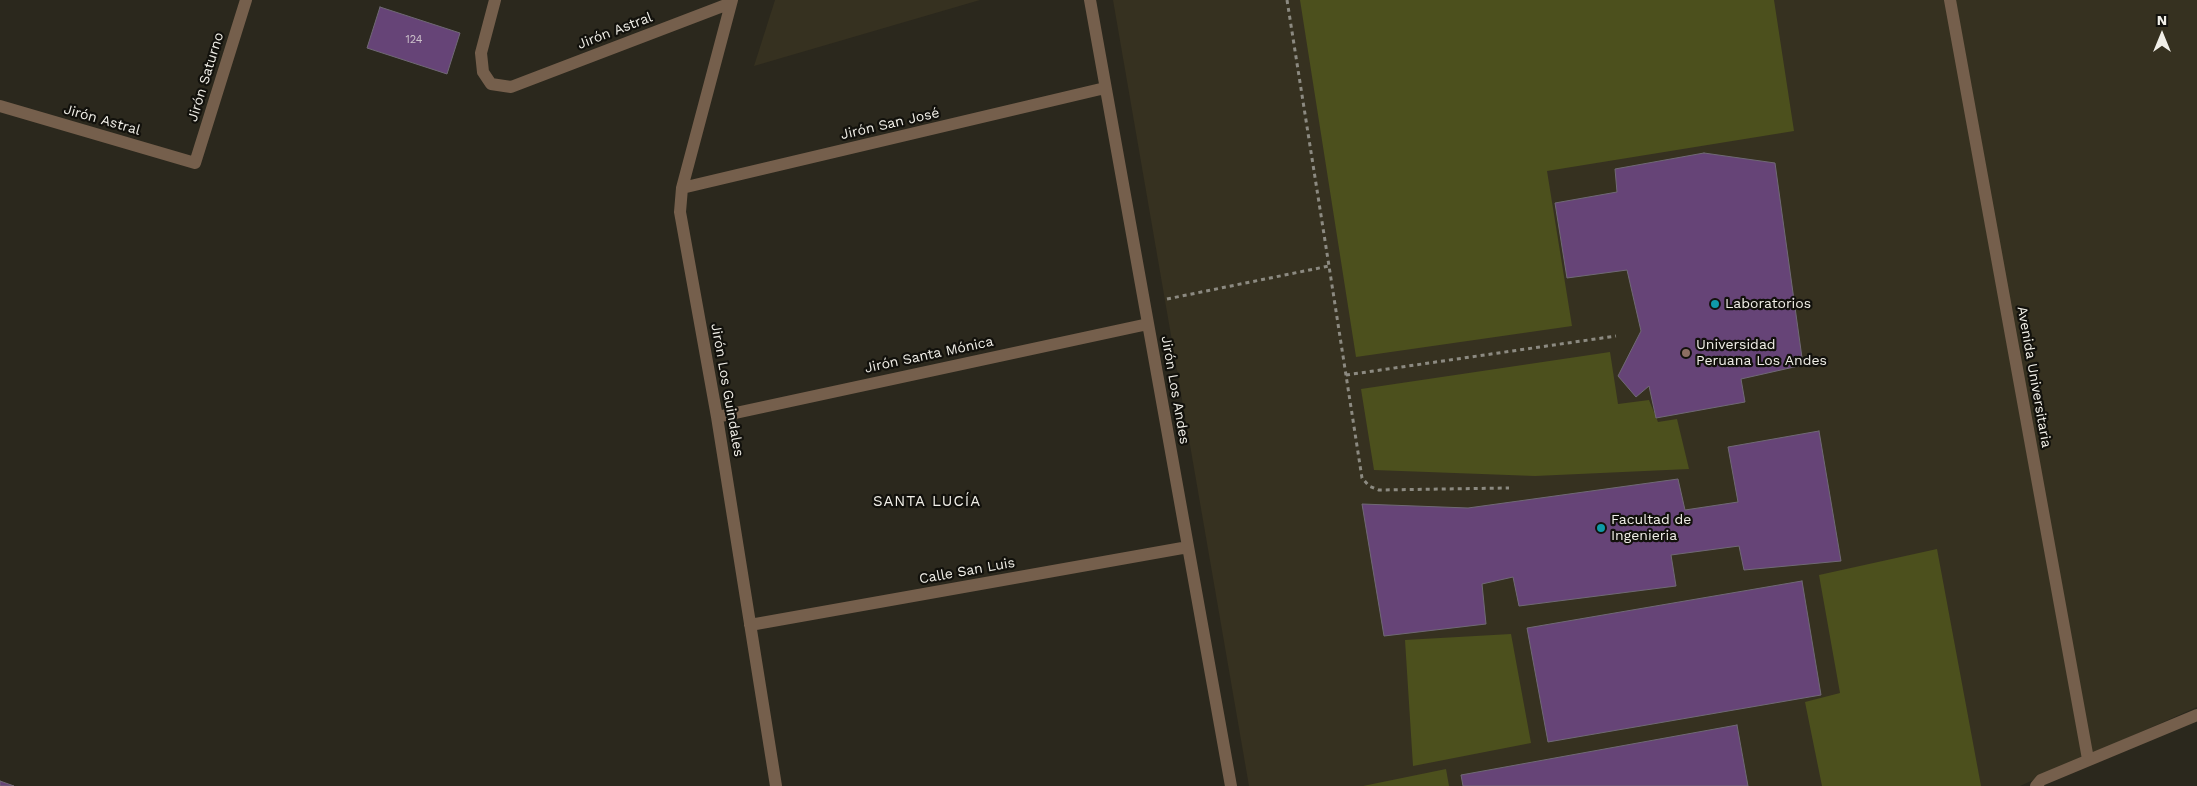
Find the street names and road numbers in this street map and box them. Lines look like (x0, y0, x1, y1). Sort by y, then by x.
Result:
street label: Jirón Astral (575, 9, 655, 53)
street label: Jirón Saturno (184, 30, 228, 124)
street label: Jirón Astral (62, 101, 142, 139)
street label: Jirón San José (839, 104, 941, 144)
street label: Avenida Universitaria (2013, 305, 2055, 449)
street label: Jirón Los Guindales (707, 322, 747, 458)
street label: Jirón Santa Mónica (863, 333, 995, 377)
street label: Jirón Los Andes (1157, 334, 1193, 446)
street label: Calle San Luis (918, 554, 1016, 588)

